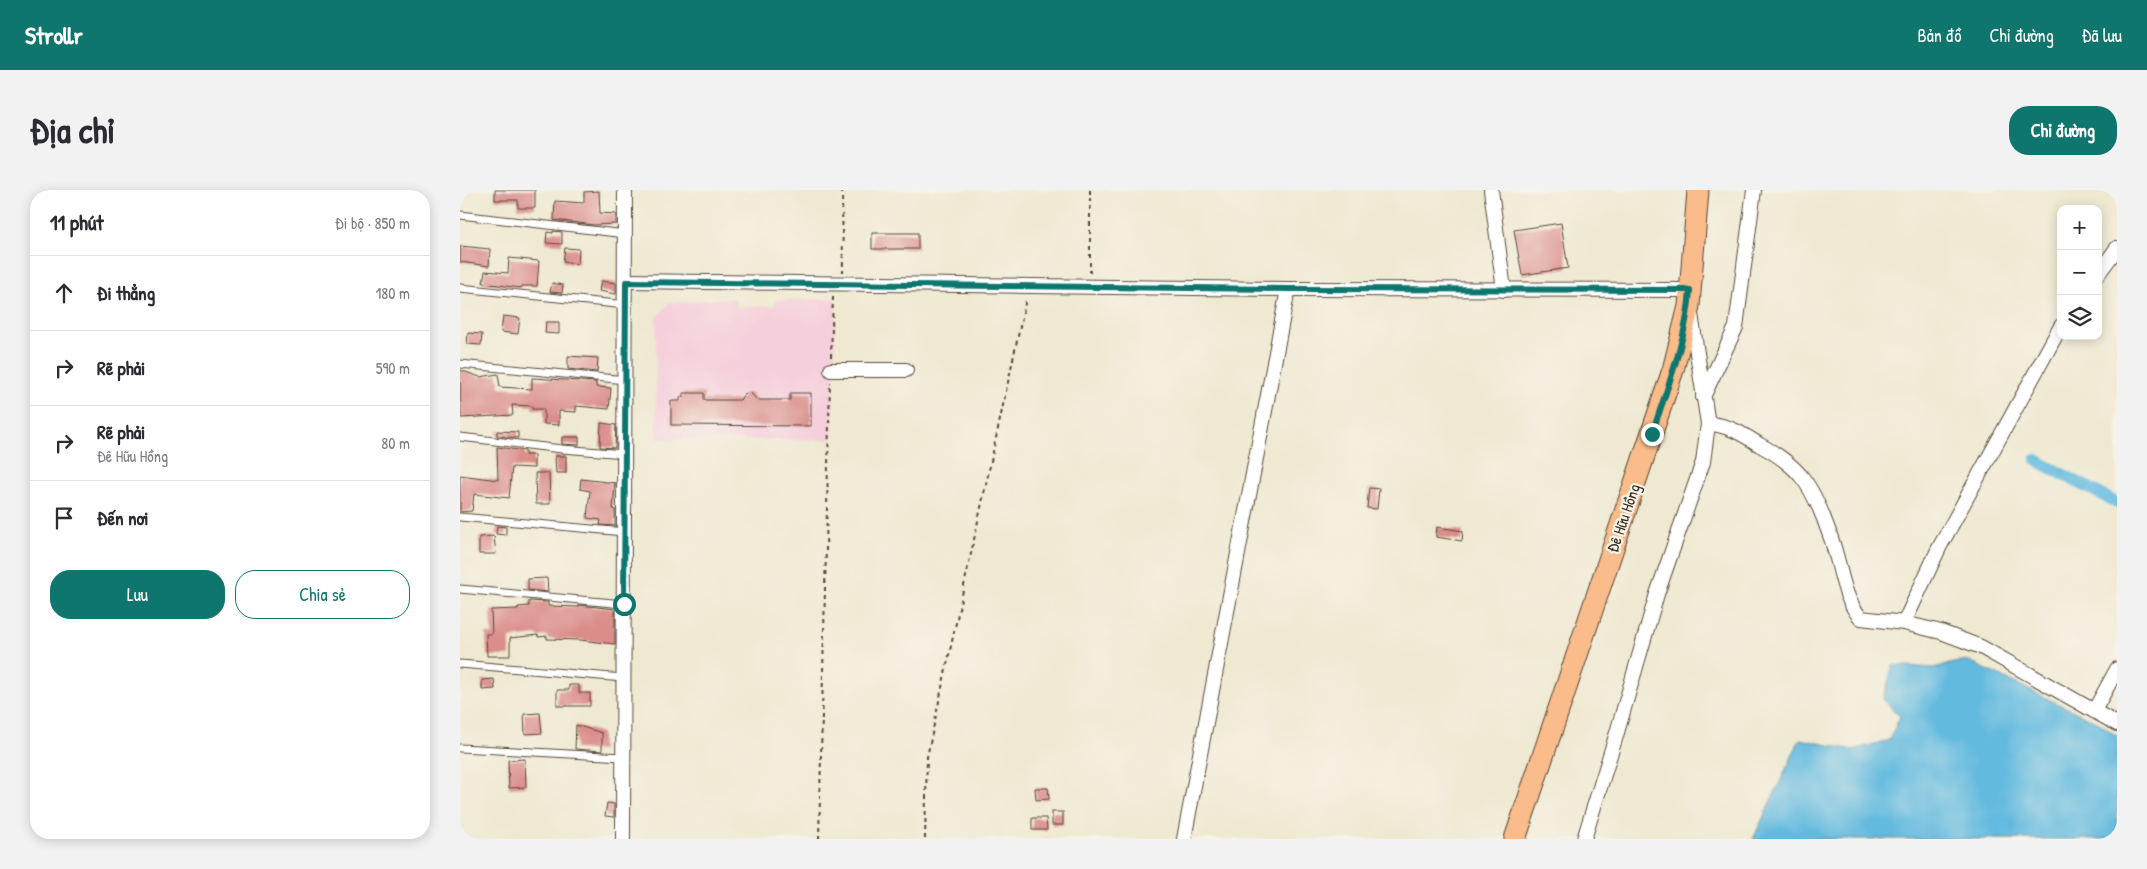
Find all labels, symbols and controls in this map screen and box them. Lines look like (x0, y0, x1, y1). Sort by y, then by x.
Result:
text: Strollr (25, 19, 83, 51)
text: Bản đồ (1918, 23, 1961, 48)
text: Chỉ đường (1989, 23, 2054, 48)
text: Đã lưu (2082, 23, 2122, 48)
button: Chỉ đường (2009, 106, 2117, 155)
text: Địa chỉ (30, 107, 115, 154)
map controls (2057, 205, 2102, 340)
button: + (2057, 205, 2102, 250)
text: 11 phút (50, 208, 104, 237)
text: Đi bộ · 850 m (335, 212, 410, 234)
button: − (2057, 250, 2102, 295)
icon: ahead (50, 279, 78, 307)
text: Đi thẳng (97, 280, 155, 306)
text: 180 m (376, 282, 410, 304)
button: layers (2057, 295, 2102, 340)
icon: right (50, 354, 78, 382)
text: Rẽ phải (97, 355, 145, 381)
text: 590 m (376, 357, 410, 379)
text: Rẽ phải (97, 419, 145, 445)
route end (1641, 423, 1664, 446)
icon: right (50, 429, 78, 457)
text: 80 m (381, 432, 410, 454)
text: Đê Hữu Hồng (97, 445, 168, 467)
street label: Đê Hữu Hồng (1601, 481, 1645, 555)
icon: arrive (50, 504, 78, 532)
text: Đến nơi (97, 505, 148, 531)
button: Lưu (50, 570, 225, 619)
button: Chia sẻ (235, 570, 410, 619)
route start (613, 593, 636, 616)

